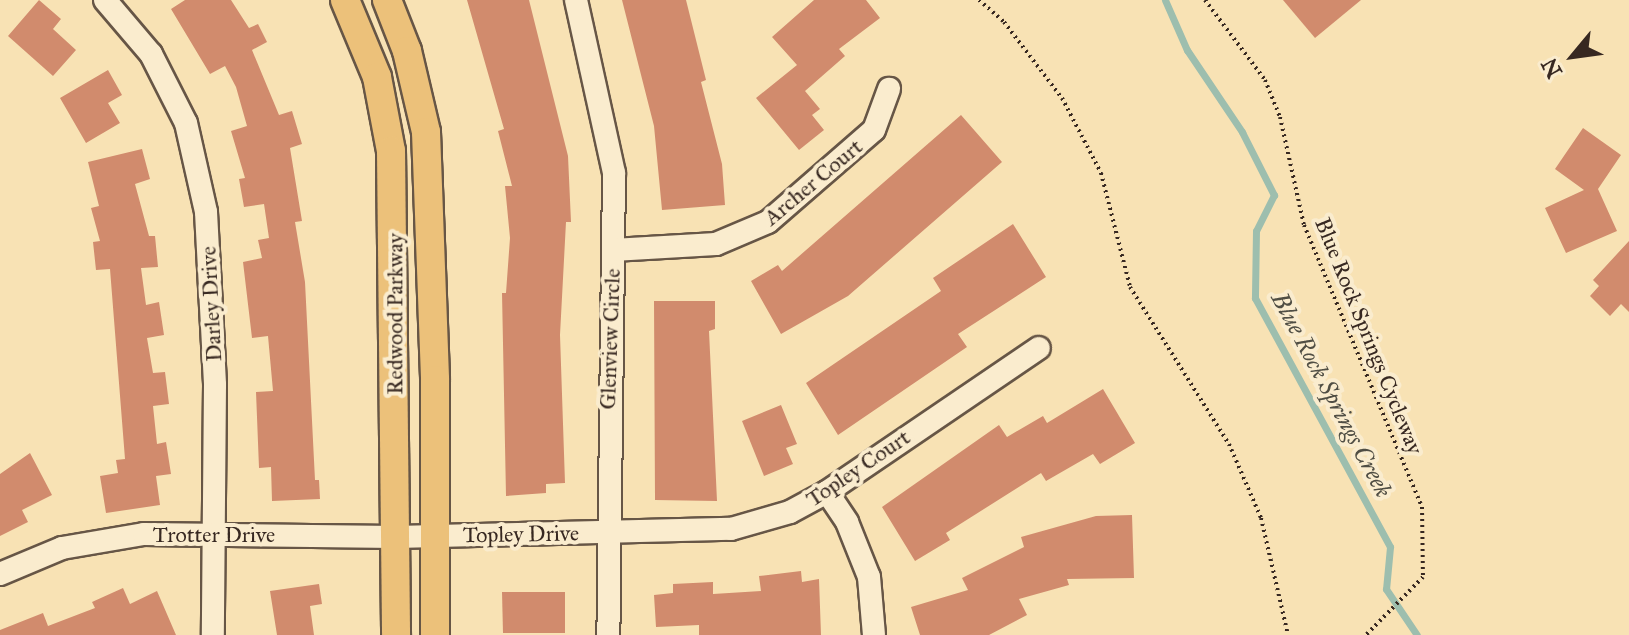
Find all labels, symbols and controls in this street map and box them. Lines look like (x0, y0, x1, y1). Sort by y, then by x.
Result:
north arrow (1533, 16, 1613, 96)
text: N (1535, 53, 1568, 83)
street label: Archer Court (758, 133, 868, 231)
street label: Blue Rock Springs Cycleway (1309, 214, 1429, 458)
street label: Redwood Parkway (382, 233, 408, 395)
street label: Darley Drive (195, 246, 227, 362)
street label: Glenview Circle (594, 268, 626, 410)
water label: Blue Rock Springs Creek (1265, 287, 1397, 503)
street label: Topley Court (801, 424, 915, 512)
street label: Topley Drive (463, 520, 579, 548)
street label: Trotter Drive (153, 522, 275, 548)

